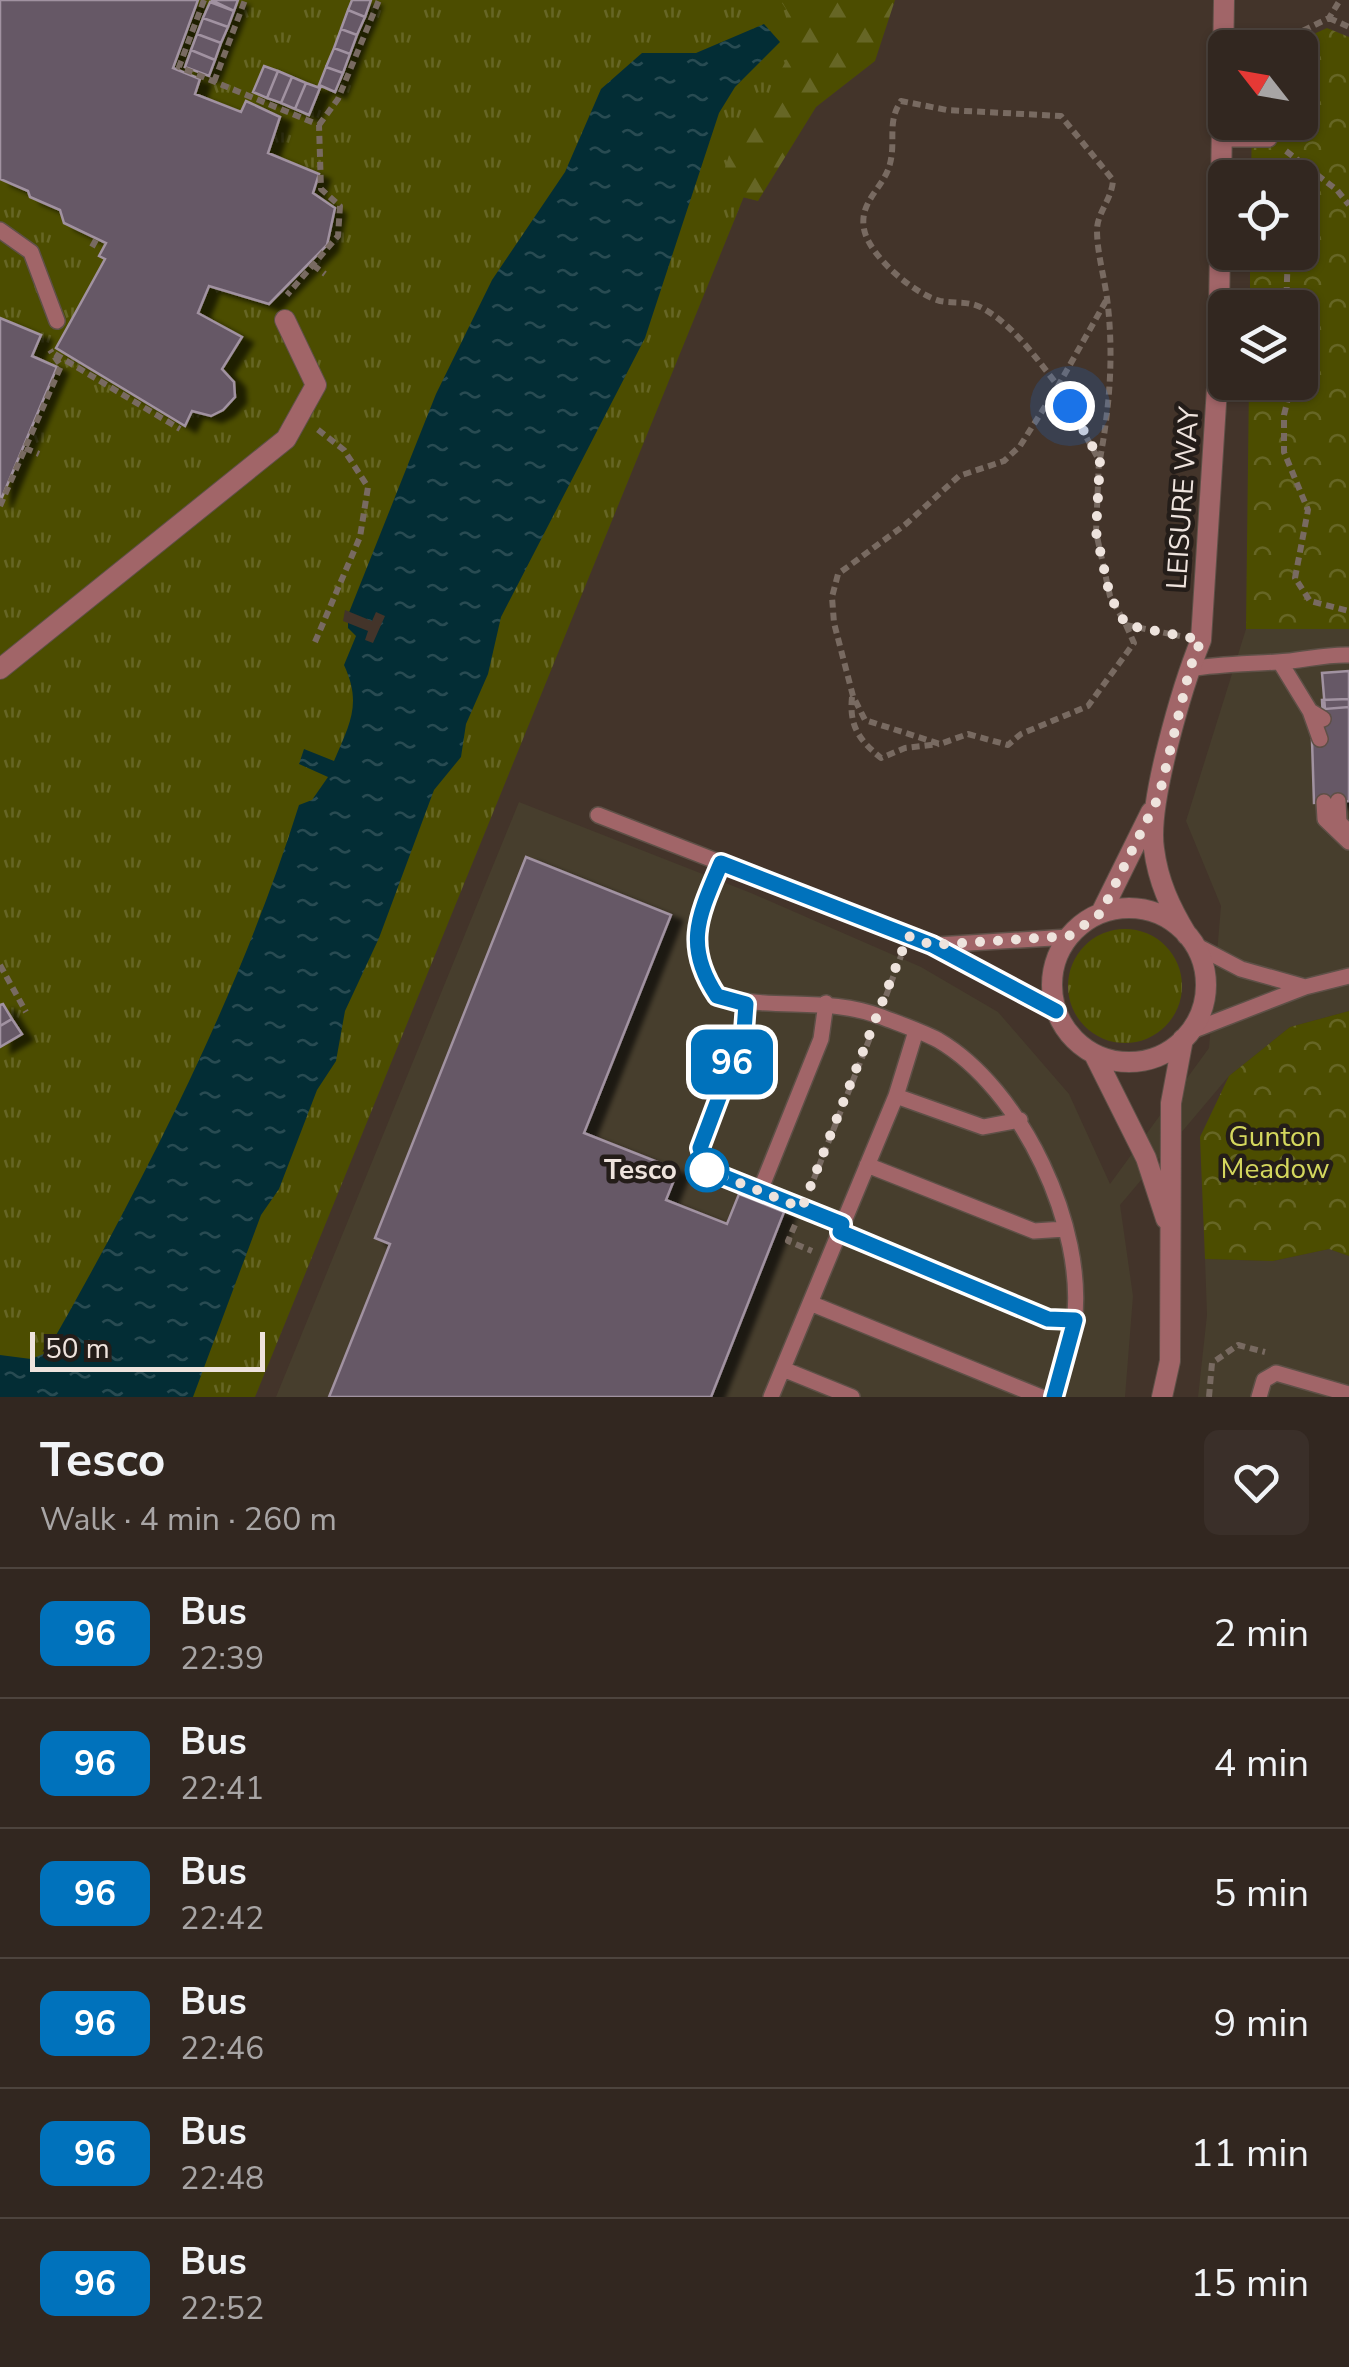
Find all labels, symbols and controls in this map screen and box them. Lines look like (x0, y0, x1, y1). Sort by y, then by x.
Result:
north arrow (1208, 30, 1318, 140)
map controls (1208, 30, 1318, 400)
button: locate (1208, 160, 1318, 270)
button: layers (1208, 290, 1318, 400)
your location (1045, 381, 1095, 431)
street label: LEISURE WAY (1158, 404, 1208, 591)
line badge: 96 (687, 1030, 777, 1094)
text: 96 (711, 1039, 753, 1086)
park label: Gunton Meadow (1221, 1118, 1329, 1188)
marker: Tesco (686, 1149, 728, 1191)
place label: Tesco (604, 1151, 677, 1189)
scale bar (30, 1327, 265, 1372)
text: 50 m (45, 1330, 110, 1368)
text: Tesco (40, 1427, 165, 1493)
button: heart (1204, 1430, 1309, 1535)
text: Walk · 4 min · 260 m (40, 1498, 337, 1541)
text: Bus (180, 1586, 247, 1637)
text: 2 min (1214, 1608, 1309, 1659)
text: 96 (74, 1610, 116, 1657)
text: 22:39 (180, 1637, 264, 1680)
text: Bus (180, 1716, 247, 1767)
text: 4 min (1214, 1738, 1309, 1789)
text: 96 (74, 1740, 116, 1787)
text: 22:41 (180, 1767, 264, 1810)
text: Bus (180, 1846, 247, 1897)
text: 5 min (1214, 1868, 1309, 1919)
text: 96 (74, 1870, 116, 1917)
text: 22:42 (180, 1897, 264, 1940)
text: Bus (180, 1976, 247, 2027)
text: 9 min (1214, 1998, 1309, 2049)
text: 96 (74, 2000, 116, 2047)
text: 22:46 (180, 2027, 264, 2070)
text: Bus (180, 2106, 247, 2157)
text: 11 min (1191, 2128, 1309, 2179)
text: 96 (74, 2130, 116, 2177)
text: 22:48 (180, 2157, 264, 2200)
text: Bus (180, 2236, 247, 2287)
text: 15 min (1191, 2258, 1309, 2309)
text: 96 (74, 2260, 116, 2307)
text: 22:52 (180, 2287, 264, 2330)

